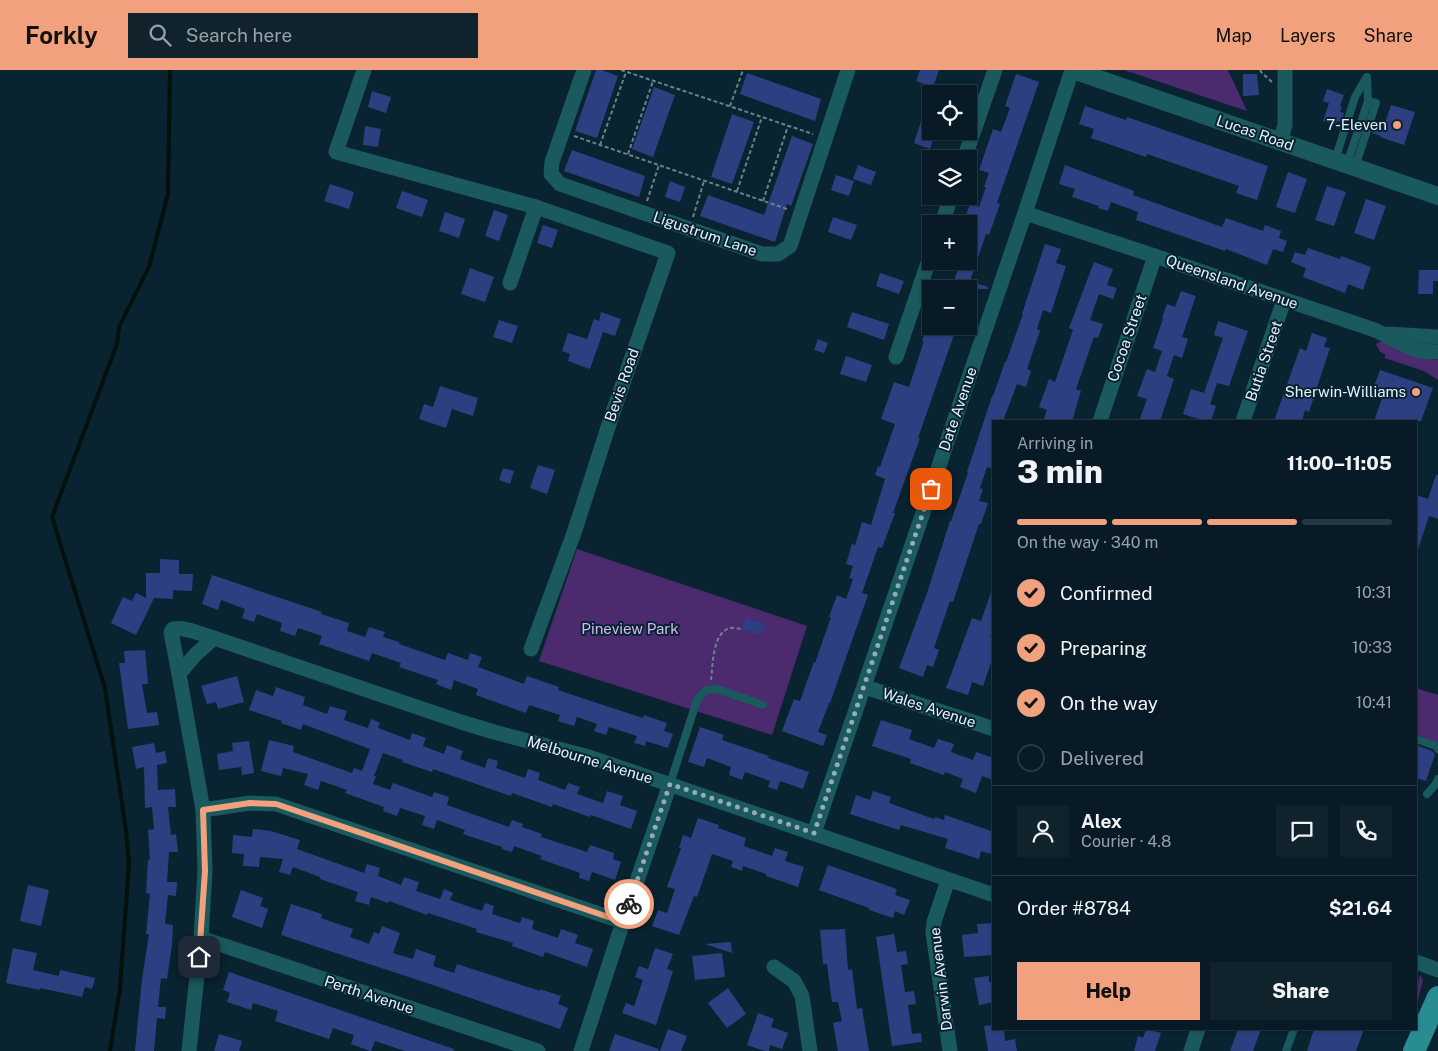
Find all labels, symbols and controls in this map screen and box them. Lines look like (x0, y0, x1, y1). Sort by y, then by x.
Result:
search box (128, 13, 478, 58)
text: Forkly (25, 21, 98, 49)
icon: search (146, 21, 174, 49)
text: Search here (186, 24, 292, 46)
text: Map (1216, 25, 1252, 46)
text: Layers (1280, 25, 1336, 46)
text: Share (1364, 25, 1413, 46)
map controls (922, 85, 977, 335)
button: locate (922, 85, 977, 140)
street label: Lucas Road (1214, 111, 1296, 154)
place label: 7-Eleven (1326, 116, 1387, 133)
marker: 7-Eleven (1391, 119, 1403, 131)
button: layers (922, 150, 977, 205)
street label: Ligustrum Lane (651, 208, 759, 259)
button: + (922, 215, 977, 270)
street label: Queensland Avenue (1164, 251, 1300, 312)
button: − (922, 280, 977, 335)
street label: Cocoa Street (1104, 292, 1149, 384)
street label: Butia Street (1242, 318, 1285, 403)
street label: Bevis Road (601, 346, 642, 424)
street label: Date Avenue (935, 365, 980, 453)
place label: Sherwin-Williams (1285, 383, 1406, 400)
marker: Sherwin-Williams (1410, 386, 1422, 398)
text: Arriving in (1017, 434, 1093, 453)
text: 11:00–11:05 (1287, 452, 1392, 474)
text: 3 min (1017, 453, 1103, 490)
pin (910, 468, 952, 510)
icon: bag (917, 475, 945, 503)
text: On the way · 340 m (1017, 533, 1158, 552)
icon: check (1017, 579, 1045, 607)
text: Confirmed (1060, 582, 1153, 604)
text: 10:31 (1355, 583, 1392, 602)
park label: Pineview Park (581, 620, 679, 637)
icon: check (1017, 634, 1045, 662)
text: Preparing (1060, 637, 1147, 659)
text: 10:33 (1352, 638, 1392, 657)
street label: Wales Avenue (880, 684, 978, 731)
icon: check (1017, 689, 1045, 717)
text: On the way (1060, 692, 1158, 714)
text: 10:41 (1356, 693, 1392, 712)
street label: Melbourne Avenue (525, 732, 655, 787)
text: Delivered (1060, 747, 1144, 769)
button: person (1017, 805, 1069, 857)
button: chat (1276, 805, 1328, 857)
button: phone (1340, 805, 1392, 857)
text: Alex (1081, 810, 1122, 832)
text: Courier · 4.8 (1081, 832, 1171, 851)
courier (604, 879, 654, 929)
icon: bike (615, 890, 643, 918)
text: Order #8784 (1017, 897, 1131, 919)
text: $21.64 (1329, 897, 1392, 919)
street label: Darwin Avenue (926, 926, 955, 1032)
pin (178, 936, 220, 978)
icon: home (185, 943, 213, 971)
button: Help (1017, 962, 1200, 1020)
button: Share (1210, 962, 1392, 1020)
street label: Perth Avenue (322, 972, 416, 1017)

